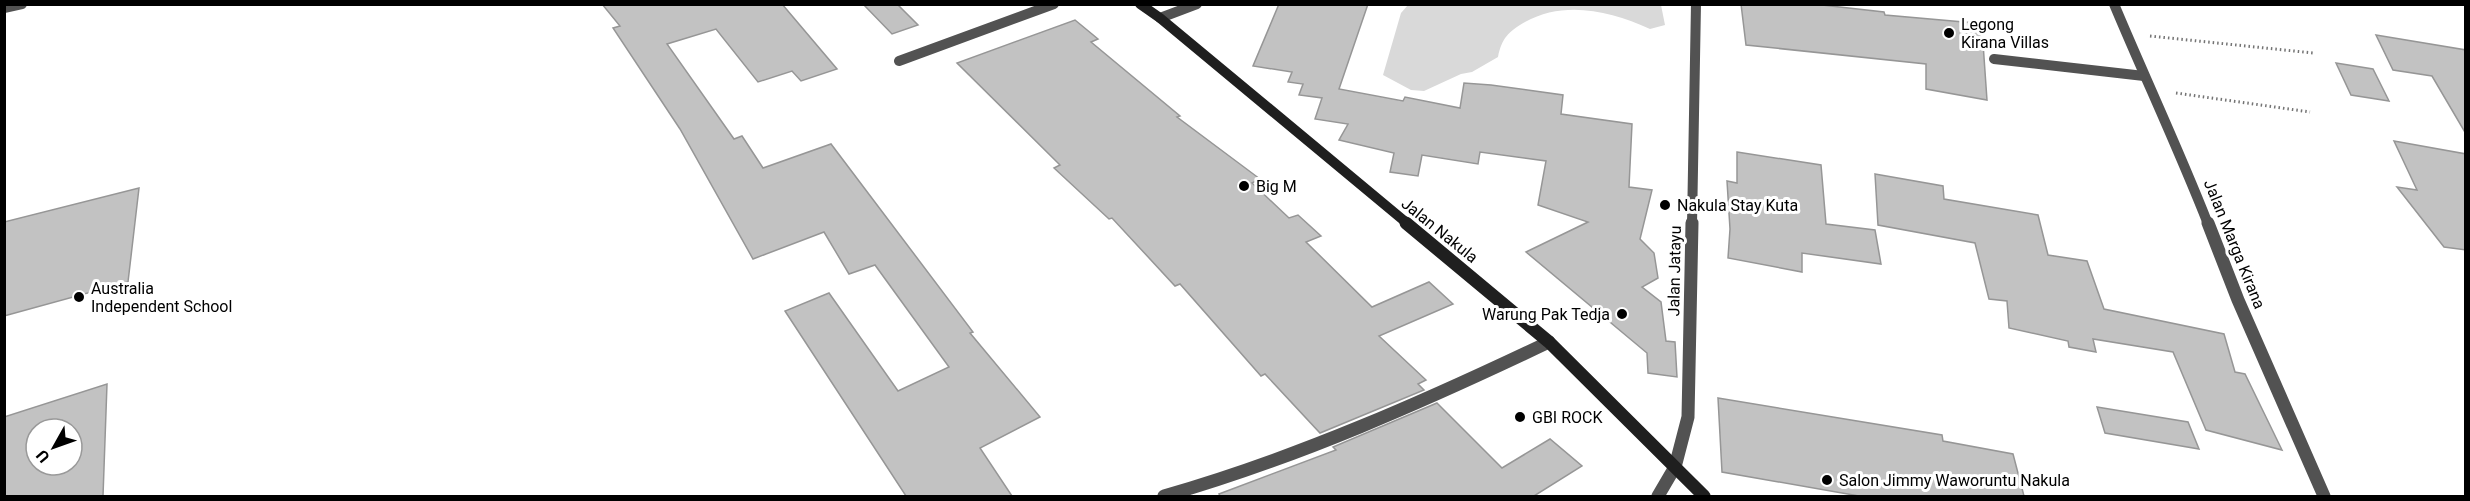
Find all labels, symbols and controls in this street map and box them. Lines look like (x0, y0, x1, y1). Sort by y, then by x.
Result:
place label: Legong Kirana Villas (1961, 15, 2049, 52)
marker: Legong Kirana Villas (1942, 26, 1956, 40)
place label: Big M (1256, 177, 1297, 196)
street label: Jalan Marga Kirana (2200, 177, 2269, 312)
marker: Big M (1237, 179, 1251, 193)
street label: Jalan Nakula (1398, 194, 1482, 267)
place label: Nakula Stay Kuta (1677, 196, 1798, 215)
marker: Nakula Stay Kuta (1658, 198, 1672, 212)
street label: Jalan Jatayu (1664, 226, 1685, 317)
place label: Australia Independent School (91, 279, 232, 316)
marker: Australia Independent School (72, 290, 86, 304)
place label: Warung Pak Tedja (1482, 305, 1610, 324)
marker: Warung Pak Tedja (1615, 307, 1629, 321)
place label: GBI ROCK (1532, 408, 1603, 427)
marker: GBI ROCK (1513, 410, 1527, 424)
north arrow (24, 417, 84, 477)
text: U (32, 446, 54, 466)
place label: Salon Jimmy Waworuntu Nakula (1839, 471, 2070, 490)
marker: Salon Jimmy Waworuntu Nakula (1820, 473, 1834, 487)

